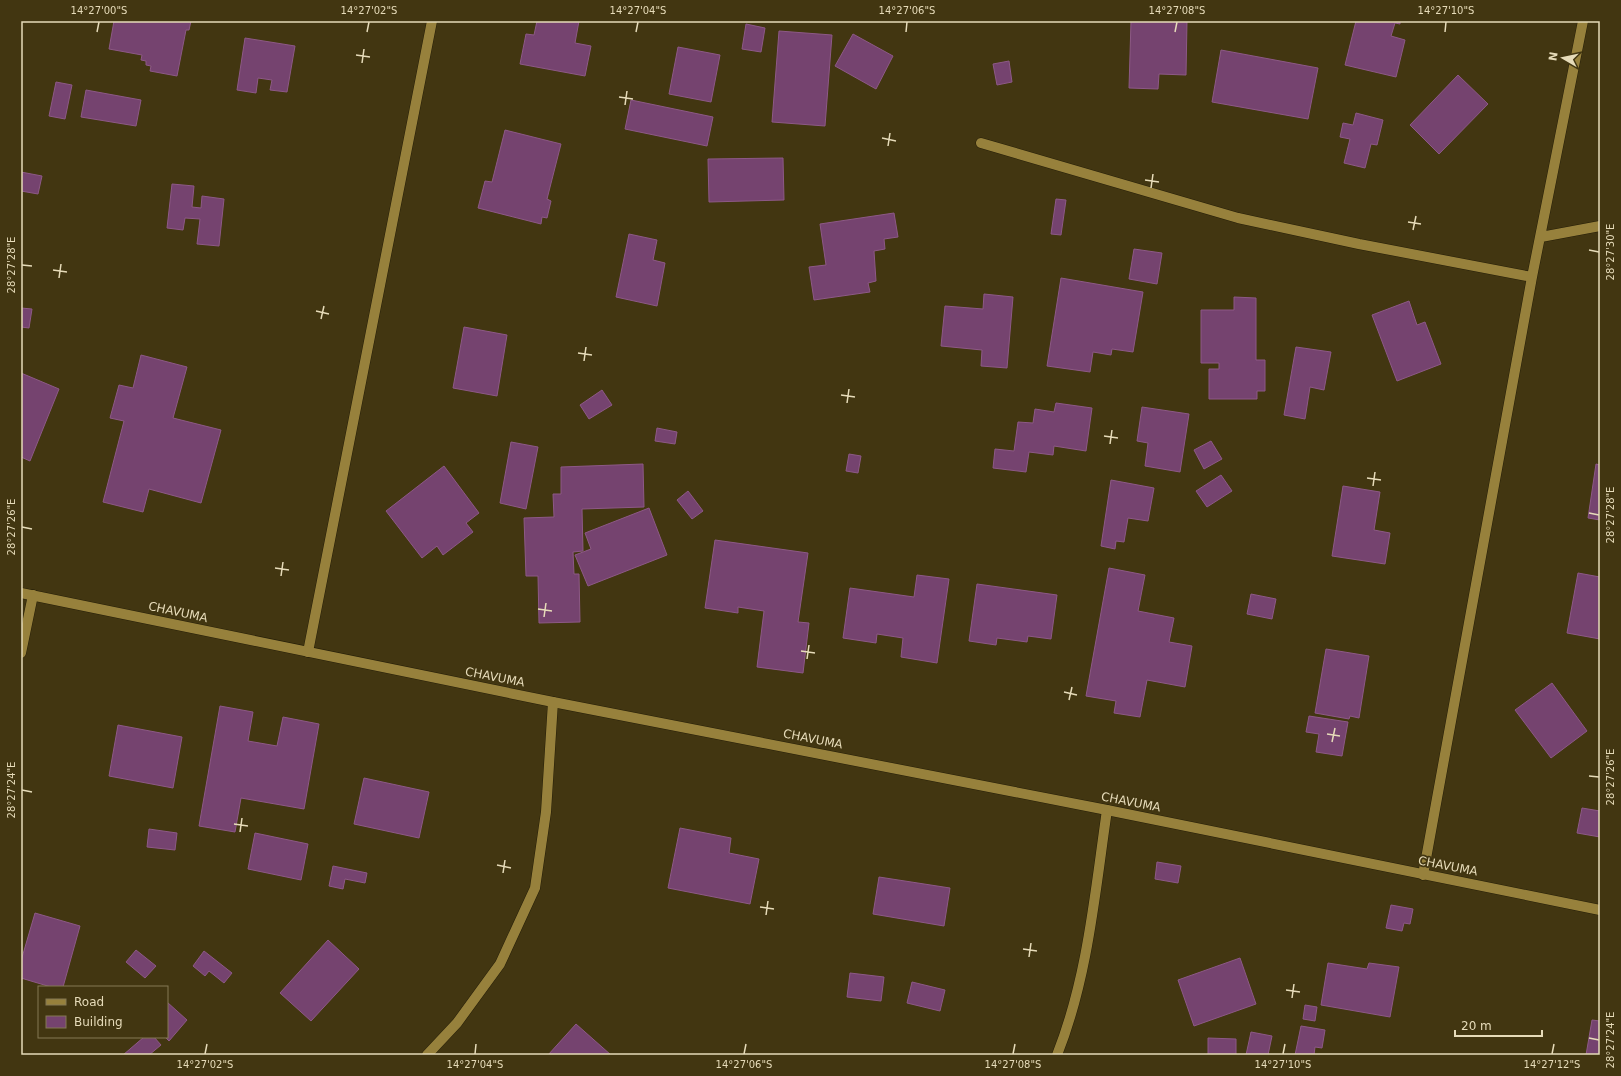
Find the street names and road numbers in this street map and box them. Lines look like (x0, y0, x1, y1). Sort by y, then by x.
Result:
street label: CHAVUMA (147, 599, 210, 625)
street label: CHAVUMA (464, 664, 527, 690)
street label: CHAVUMA (782, 726, 845, 752)
street label: CHAVUMA (1100, 789, 1163, 815)
street label: CHAVUMA (1417, 853, 1480, 879)

